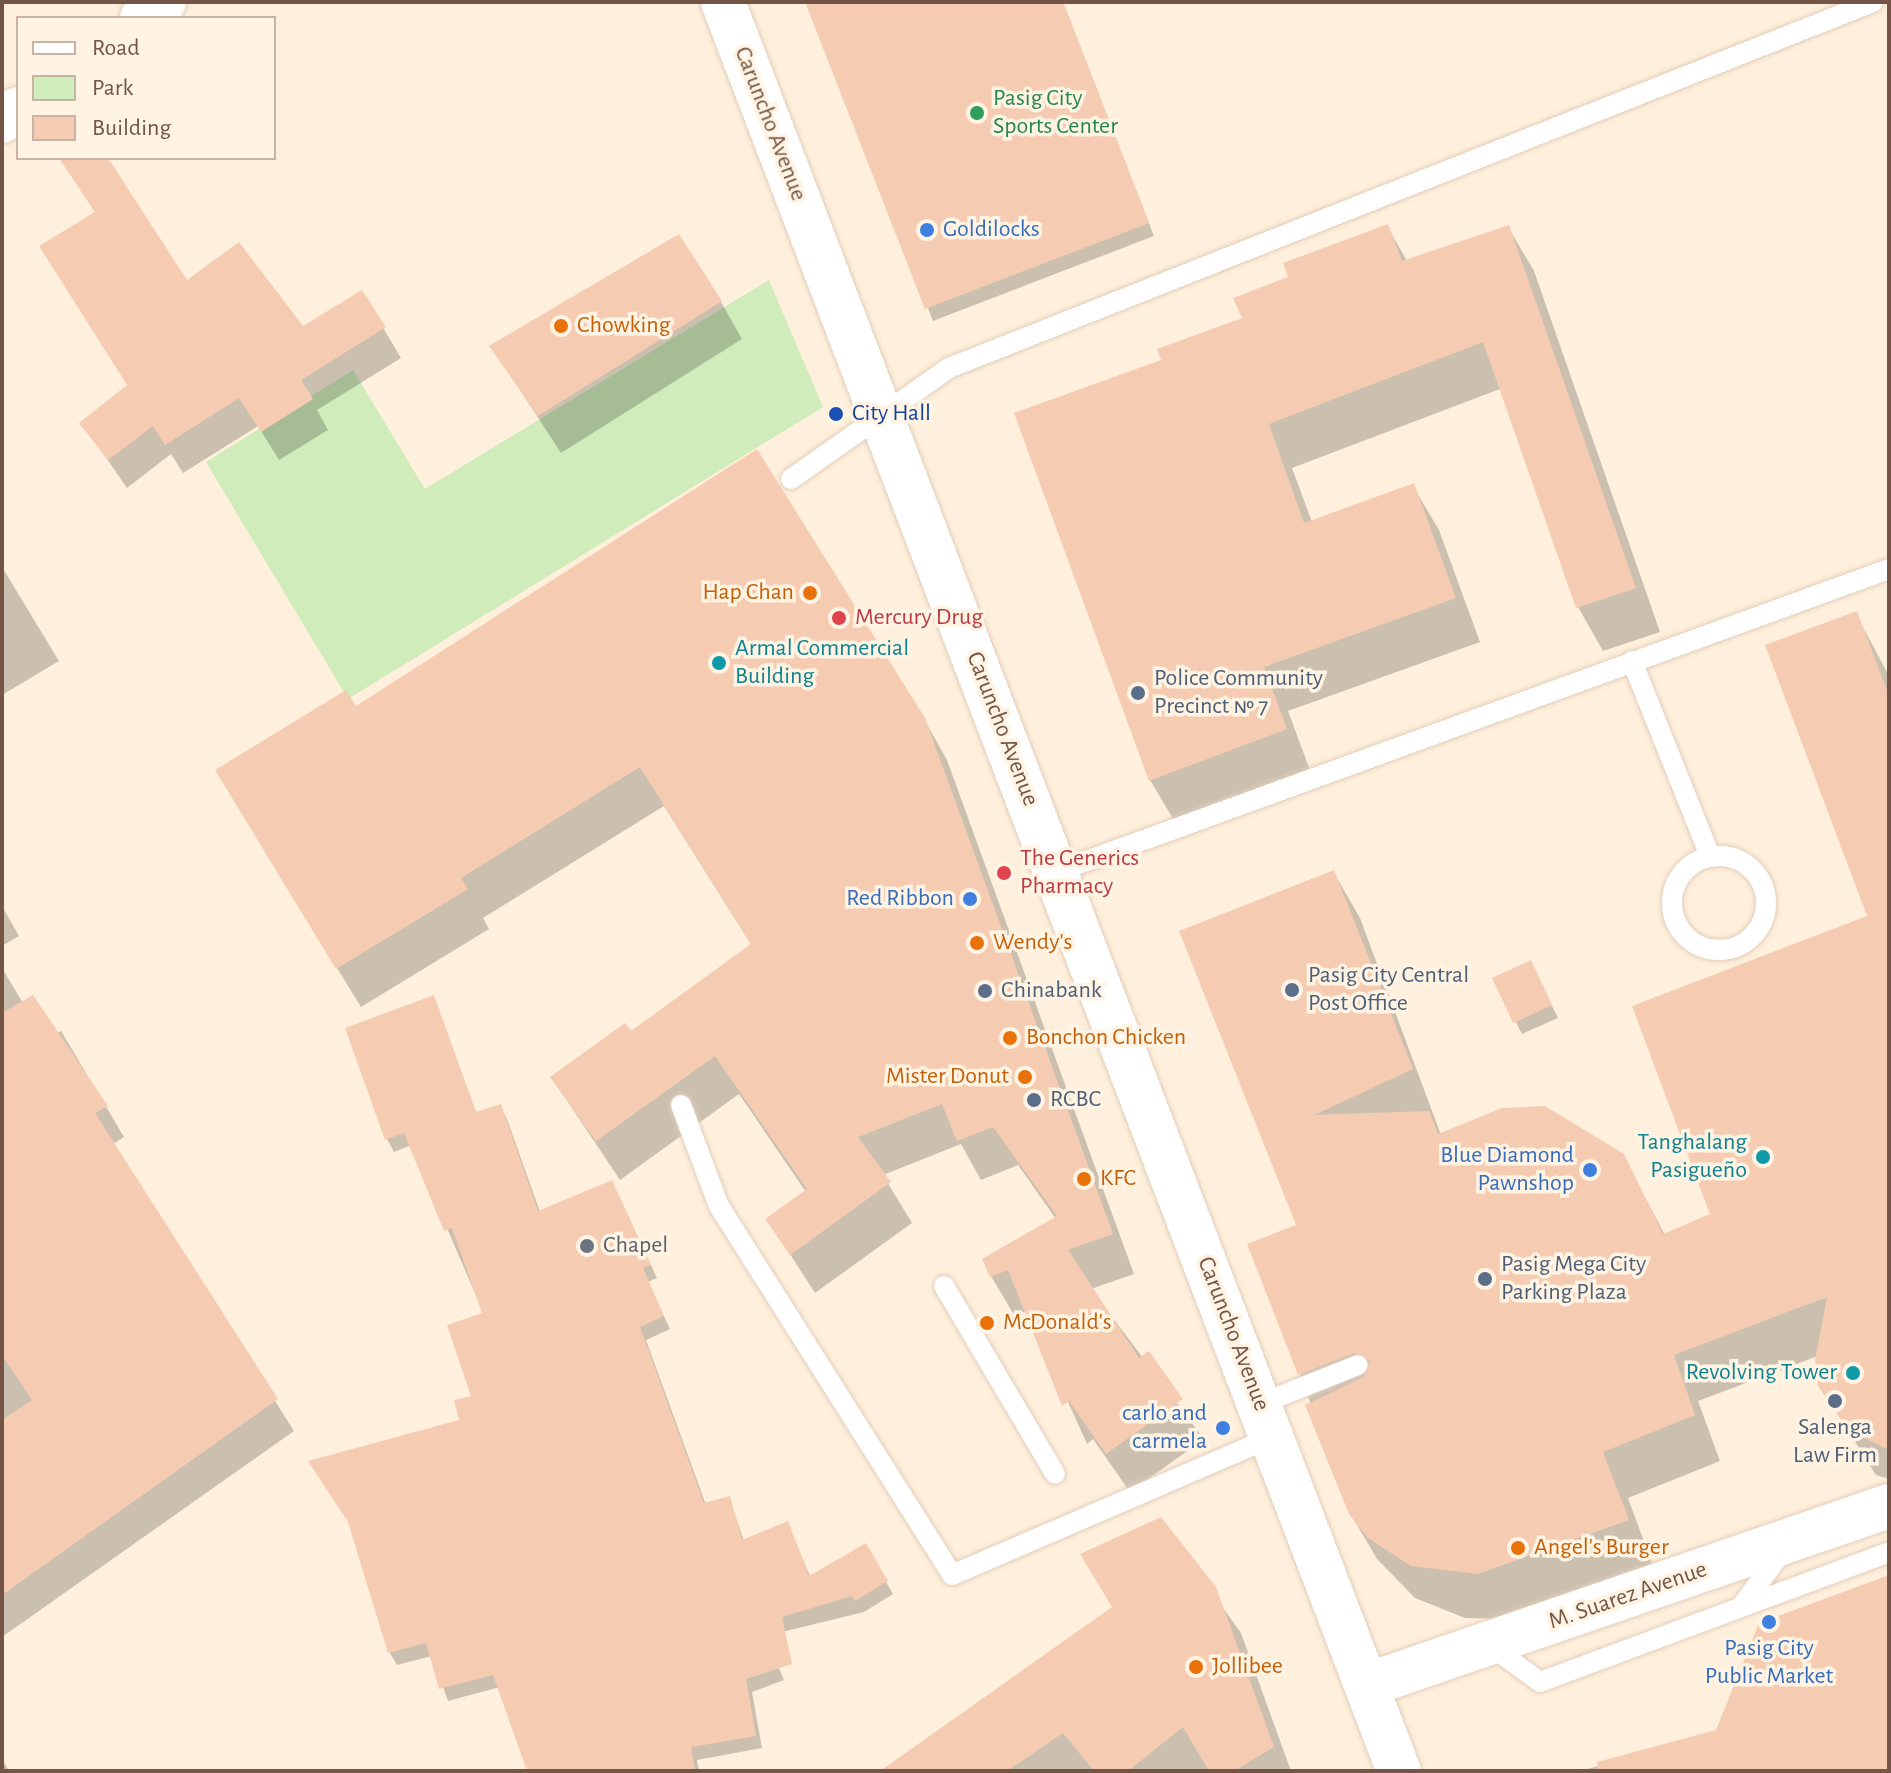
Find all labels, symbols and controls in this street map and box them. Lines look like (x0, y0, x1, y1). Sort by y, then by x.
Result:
legend (16, 16, 276, 160)
text: Road (92, 36, 140, 60)
street label: Caruncho Avenue (727, 43, 813, 205)
text: Park (92, 76, 133, 100)
place label: Pasig City Sports Center (993, 85, 1118, 141)
marker: Pasig City Sports Center (968, 104, 986, 122)
text: Building (92, 116, 171, 140)
place label: Goldilocks (943, 216, 1040, 244)
marker: Goldilocks (918, 221, 936, 239)
place label: Chowking (577, 312, 670, 340)
marker: Chowking (552, 317, 570, 335)
place label: City Hall (852, 400, 931, 428)
marker: City Hall (827, 405, 845, 423)
place label: Hap Chan (703, 579, 794, 607)
marker: Hap Chan (801, 584, 819, 602)
place label: Mercury Drug (855, 604, 983, 632)
marker: Mercury Drug (830, 609, 848, 627)
place label: Armal Commercial Building (735, 635, 909, 691)
street label: Caruncho Avenue (959, 648, 1045, 810)
marker: Armal Commercial Building (710, 654, 728, 672)
place label: Police Community Precinct № 7 (1154, 665, 1323, 721)
marker: Police Community Precinct № 7 (1129, 684, 1147, 702)
place label: The Generics Pharmacy (1020, 845, 1139, 901)
marker: The Generics Pharmacy (995, 864, 1013, 882)
place label: Red Ribbon (846, 885, 954, 913)
marker: Red Ribbon (961, 890, 979, 908)
place label: Wendy's (993, 929, 1072, 957)
marker: Wendy's (968, 934, 986, 952)
place label: Pasig City Central Post Office (1308, 962, 1469, 1018)
place label: Chinabank (1001, 977, 1102, 1005)
marker: Pasig City Central Post Office (1283, 981, 1301, 999)
marker: Chinabank (976, 982, 994, 1000)
place label: Bonchon Chicken (1026, 1024, 1186, 1052)
marker: Bonchon Chicken (1001, 1029, 1019, 1047)
place label: Mister Donut (886, 1063, 1009, 1091)
marker: Mister Donut (1016, 1068, 1034, 1086)
place label: RCBC (1050, 1086, 1101, 1114)
marker: RCBC (1025, 1091, 1043, 1109)
place label: Tanghalang Pasigueño (1637, 1129, 1747, 1185)
place label: Blue Diamond Pawnshop (1440, 1142, 1574, 1198)
marker: Tanghalang Pasigueño (1754, 1148, 1772, 1166)
marker: Blue Diamond Pawnshop (1581, 1161, 1599, 1179)
place label: KFC (1100, 1165, 1136, 1193)
marker: KFC (1075, 1170, 1093, 1188)
place label: Chapel (603, 1232, 668, 1260)
marker: Chapel (578, 1237, 596, 1255)
place label: Pasig Mega City Parking Plaza (1501, 1251, 1646, 1307)
street label: Caruncho Avenue (1190, 1253, 1276, 1415)
marker: Pasig Mega City Parking Plaza (1476, 1270, 1494, 1288)
place label: McDonald's (1003, 1309, 1112, 1337)
marker: McDonald's (978, 1314, 996, 1332)
place label: Revolving Tower (1686, 1359, 1837, 1387)
marker: Revolving Tower (1844, 1364, 1862, 1382)
marker: Salenga Law Firm (1826, 1392, 1844, 1410)
place label: carlo and carmela (1122, 1400, 1207, 1456)
place label: Salenga Law Firm (1793, 1414, 1877, 1470)
marker: carlo and carmela (1214, 1419, 1232, 1437)
place label: Angel's Burger (1534, 1534, 1669, 1562)
marker: Angel's Burger (1509, 1539, 1527, 1557)
street label: M. Suarez Avenue (1545, 1555, 1711, 1637)
marker: Pasig City Public Market (1760, 1613, 1778, 1631)
place label: Pasig City Public Market (1705, 1635, 1833, 1691)
place label: Jollibee (1212, 1653, 1283, 1681)
marker: Jollibee (1187, 1658, 1205, 1676)

